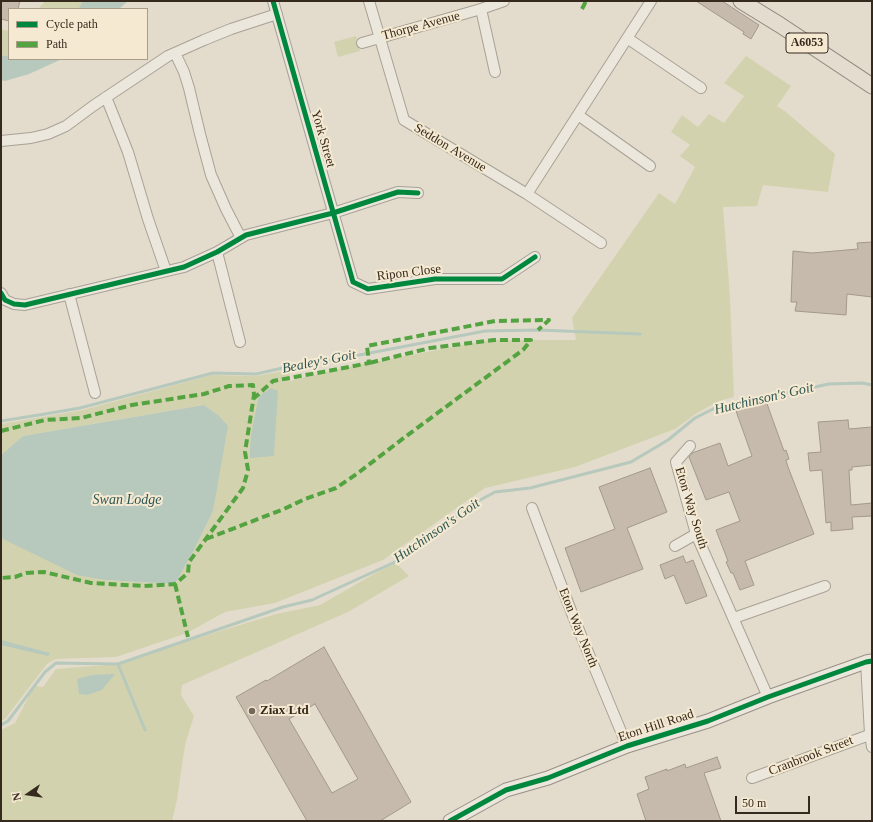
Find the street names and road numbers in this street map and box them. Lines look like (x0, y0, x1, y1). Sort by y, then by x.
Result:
street label: Thorpe Avenue (380, 8, 462, 44)
road number: A6053 (786, 33, 828, 53)
street label: York Street (307, 108, 339, 170)
street label: Seddon Avenue (411, 120, 489, 176)
street label: Ripon Close (376, 261, 442, 285)
street label: Eton Way South (671, 465, 711, 551)
street label: Eton Way North (555, 586, 601, 670)
street label: Eton Hill Road (616, 706, 696, 746)
street label: Cranbrook Street (767, 733, 855, 779)

